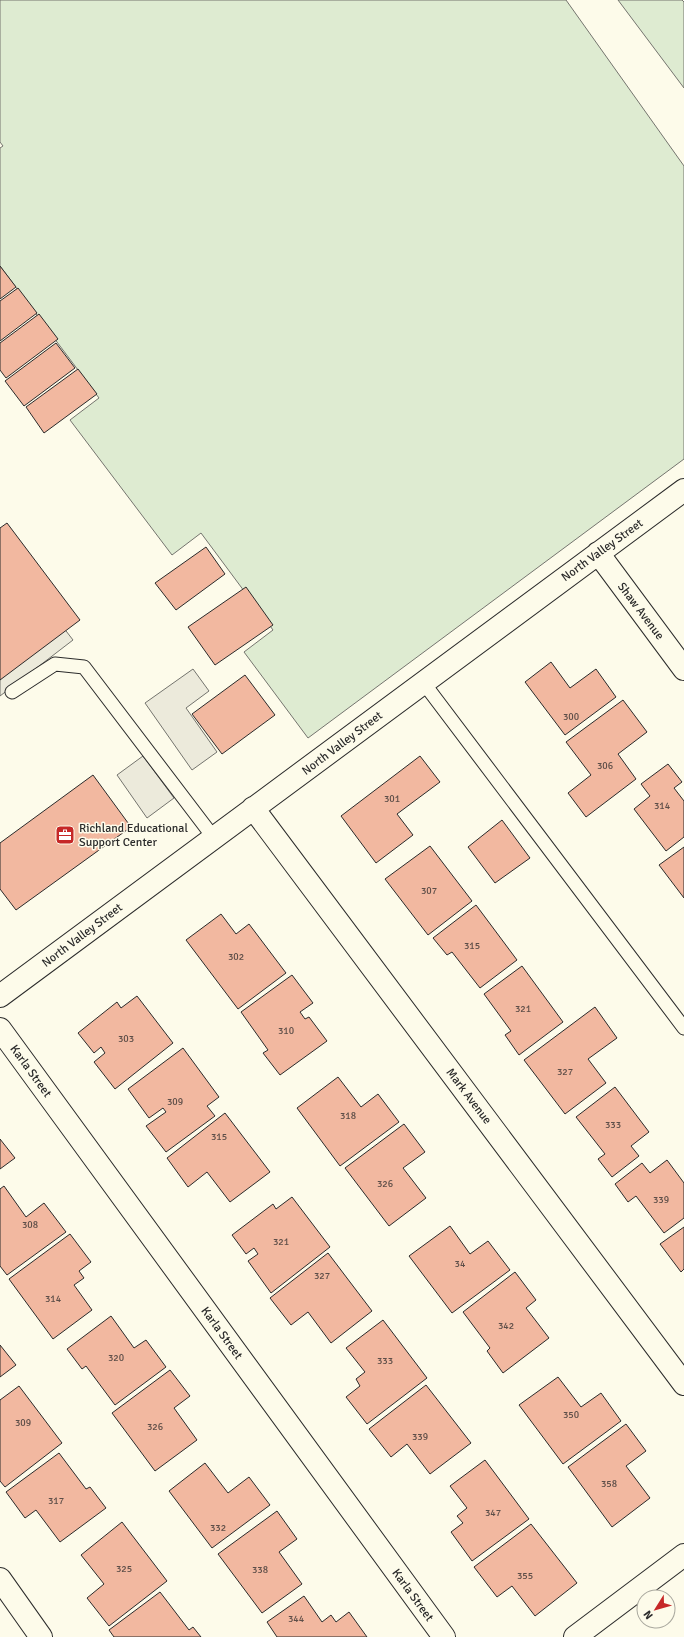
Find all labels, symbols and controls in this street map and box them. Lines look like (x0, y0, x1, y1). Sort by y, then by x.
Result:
street label: North Valley Street (559, 516, 646, 585)
street label: Shaw Avenue (614, 580, 667, 643)
street label: North Valley Street (299, 708, 386, 779)
house number: 300 (563, 711, 579, 723)
house number: 306 (597, 760, 613, 772)
house number: 301 (384, 793, 400, 805)
house number: 314 (654, 800, 671, 812)
place label: Richland Educational Support Center (79, 821, 188, 850)
office icon: Richland Educational Support Center (54, 824, 76, 846)
house number: 307 (421, 885, 437, 897)
street label: North Valley Street (39, 900, 126, 971)
house number: 315 (464, 940, 480, 952)
house number: 302 (228, 951, 244, 963)
house number: 321 (515, 1003, 531, 1015)
house number: 310 (278, 1025, 294, 1037)
house number: 303 (118, 1033, 134, 1045)
street label: Karla Street (7, 1042, 55, 1100)
street label: Mark Avenue (443, 1065, 495, 1127)
house number: 327 (557, 1066, 573, 1078)
house number: 309 (167, 1096, 183, 1108)
house number: 318 (340, 1110, 356, 1122)
house number: 333 (605, 1119, 621, 1131)
house number: 315 (211, 1131, 227, 1143)
house number: 326 (377, 1178, 393, 1190)
house number: 339 (653, 1194, 669, 1206)
house number: 308 (22, 1219, 38, 1231)
house number: 321 (273, 1236, 289, 1248)
house number: 34 (455, 1258, 466, 1270)
house number: 327 (314, 1270, 330, 1282)
house number: 314 (45, 1293, 62, 1305)
street label: Karla Street (198, 1304, 246, 1362)
house number: 342 (498, 1320, 514, 1332)
house number: 320 (108, 1352, 124, 1364)
house number: 333 (377, 1355, 393, 1367)
house number: 350 (563, 1409, 579, 1421)
house number: 309 (15, 1417, 31, 1429)
house number: 326 (147, 1421, 163, 1433)
house number: 339 (412, 1431, 428, 1443)
house number: 358 (601, 1478, 617, 1490)
house number: 317 (48, 1495, 64, 1507)
house number: 347 (485, 1507, 501, 1519)
house number: 332 (210, 1522, 226, 1534)
house number: 325 (116, 1563, 132, 1575)
house number: 338 (252, 1564, 268, 1576)
street label: Karla Street (389, 1566, 437, 1624)
house number: 355 (517, 1570, 533, 1582)
north arrow (636, 1589, 676, 1629)
text: N (641, 1608, 656, 1622)
house number: 344 (288, 1613, 305, 1625)

